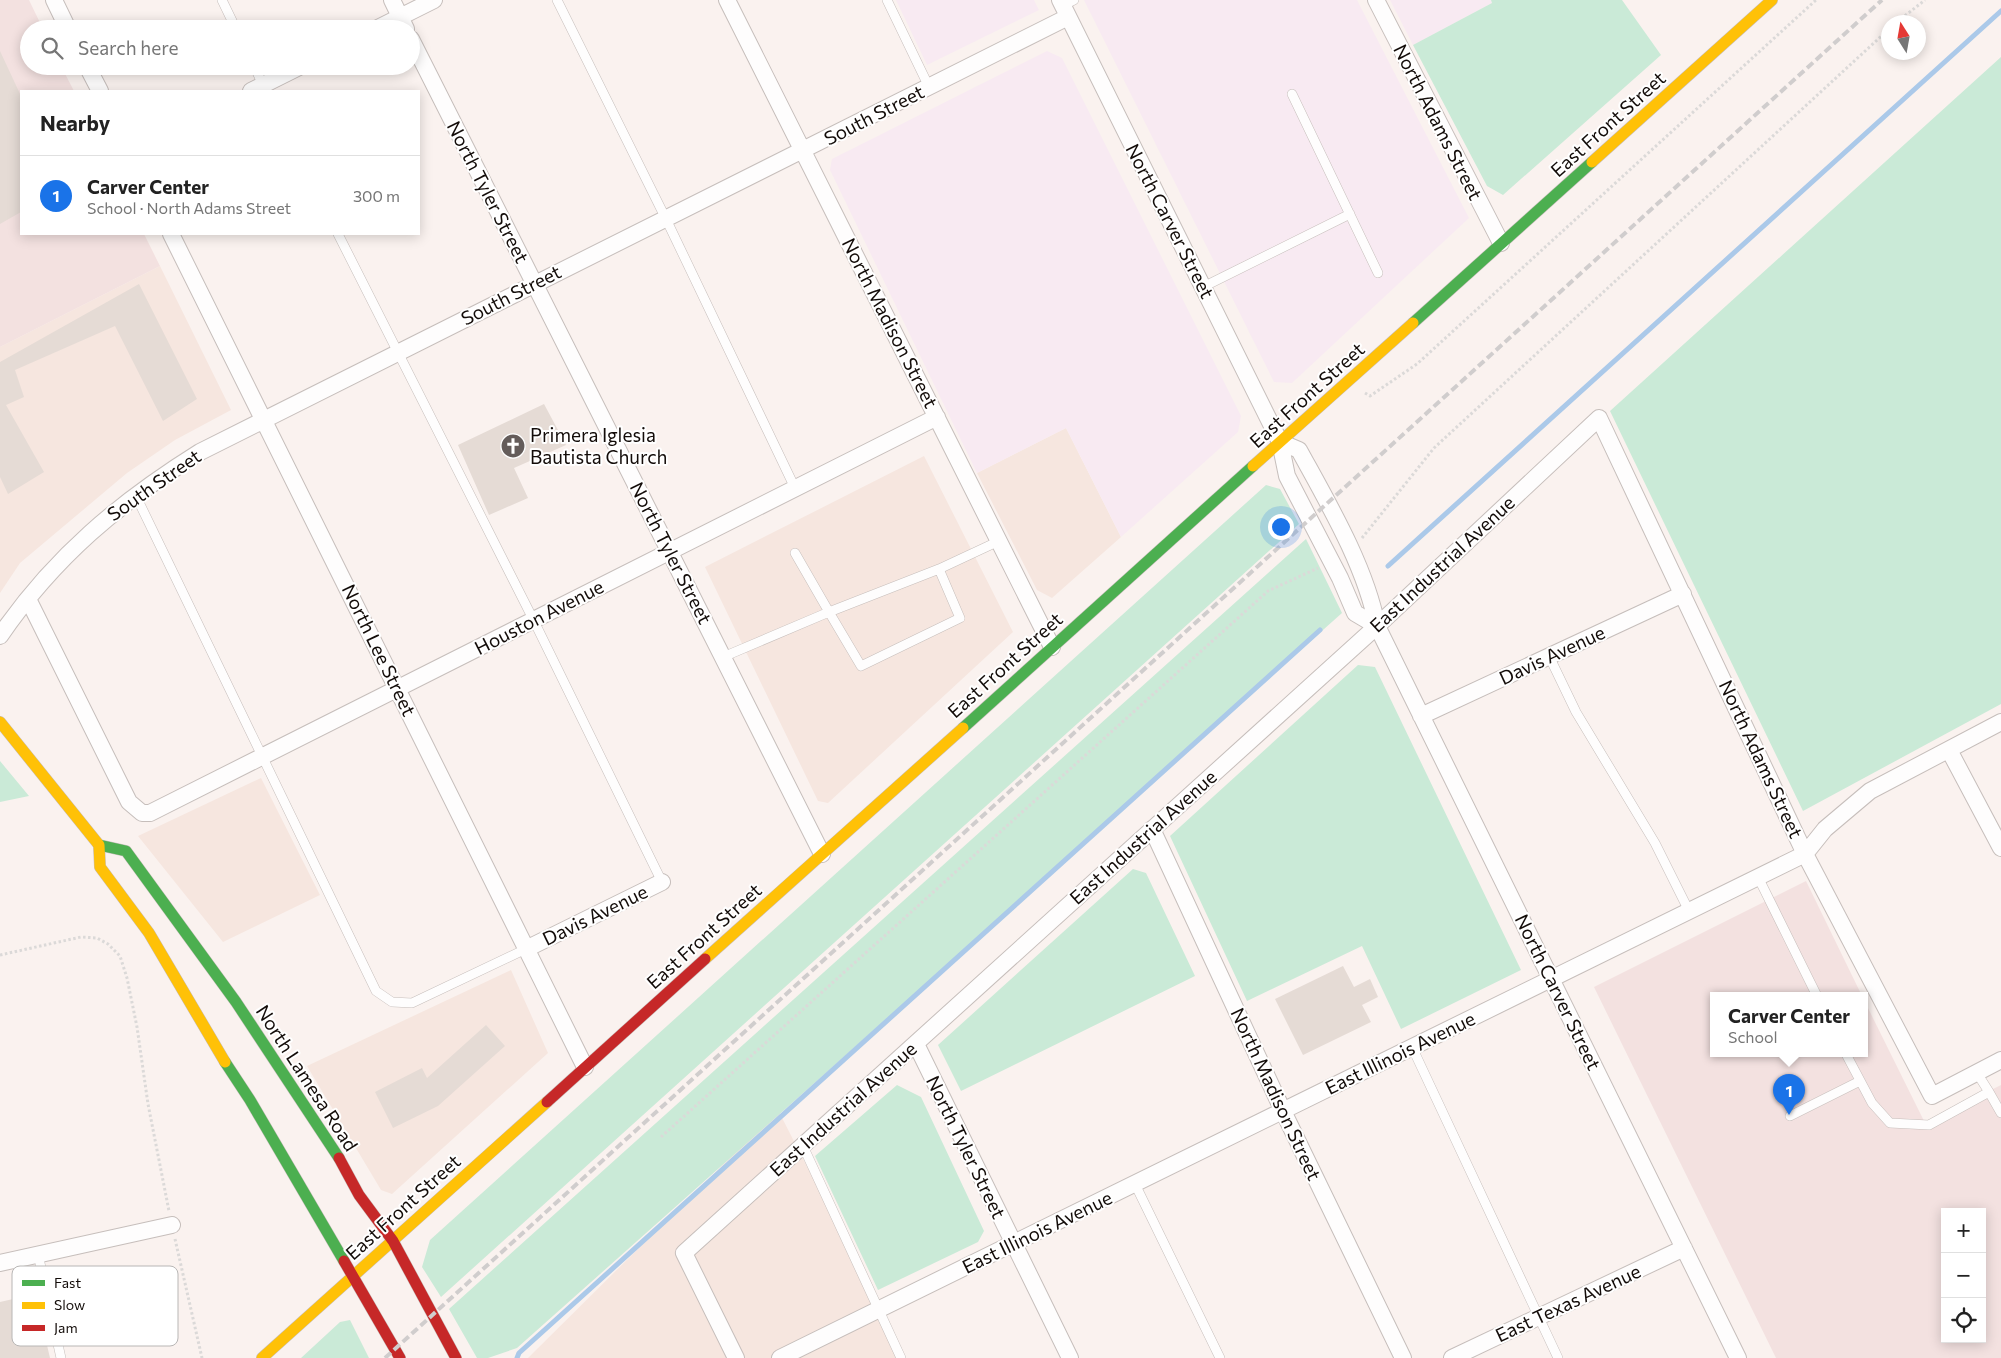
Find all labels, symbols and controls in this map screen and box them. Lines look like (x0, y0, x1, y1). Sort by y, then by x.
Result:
north arrow (1881, 15, 1926, 60)
search box (20, 20, 420, 75)
icon: search (38, 34, 66, 62)
text: Search here (78, 36, 178, 59)
street label: North Adams Street (1389, 40, 1488, 204)
street label: East Front Street (1546, 66, 1670, 181)
street label: South Street (820, 79, 928, 150)
text: Nearby (40, 110, 110, 135)
street label: North Tyler Street (443, 117, 534, 267)
street label: North Carver Street (1121, 140, 1219, 302)
text: Carver Center (87, 175, 209, 198)
text: 1 (52, 186, 60, 205)
text: 300 m (353, 186, 400, 205)
text: School · North Adams Street (87, 198, 291, 217)
street label: North Madison Street (838, 234, 943, 412)
street label: South Street (457, 259, 565, 330)
street label: East Front Street (1245, 337, 1369, 452)
place label: Primera Iglesia Bautista Church (530, 423, 668, 468)
church icon: Primera Iglesia Bautista Church (500, 433, 526, 459)
street label: South Street (102, 444, 205, 525)
street label: North Tyler Street (626, 478, 717, 628)
street label: East Industrial Avenue (1364, 491, 1519, 637)
your location (1268, 514, 1294, 540)
street label: Houston Avenue (470, 574, 607, 659)
street label: North Lee Street (338, 580, 421, 720)
street label: East Front Street (943, 607, 1067, 722)
street label: Davis Avenue (1495, 620, 1608, 689)
street label: North Adams Street (1715, 676, 1808, 842)
street label: East Industrial Avenue (1065, 765, 1221, 909)
street label: East Front Street (642, 878, 766, 993)
street label: Davis Avenue (539, 879, 651, 950)
street label: North Carver Street (1511, 910, 1606, 1074)
popup (1710, 992, 1868, 1057)
street label: North Lamesa Road (252, 1000, 363, 1155)
street label: North Madison Street (1226, 1004, 1327, 1184)
text: Carver Center (1728, 1004, 1850, 1027)
street label: East Illinois Avenue (1321, 1006, 1478, 1099)
text: School (1728, 1027, 1778, 1046)
street label: East Industrial Avenue (765, 1037, 921, 1181)
street label: North Tyler Street (922, 1072, 1011, 1222)
pin: 1 (1773, 1074, 1805, 1115)
street label: East Front Street (341, 1149, 465, 1264)
street label: East Illinois Avenue (958, 1185, 1115, 1278)
map controls (1941, 1208, 1986, 1343)
button: + (1941, 1208, 1986, 1253)
button: − (1941, 1253, 1986, 1298)
street label: East Texas Avenue (1491, 1259, 1644, 1346)
legend (12, 1266, 178, 1346)
text: Fast (54, 1274, 81, 1291)
text: Slow (54, 1296, 85, 1313)
button: locate (1941, 1298, 1986, 1343)
text: Jam (54, 1319, 78, 1336)

